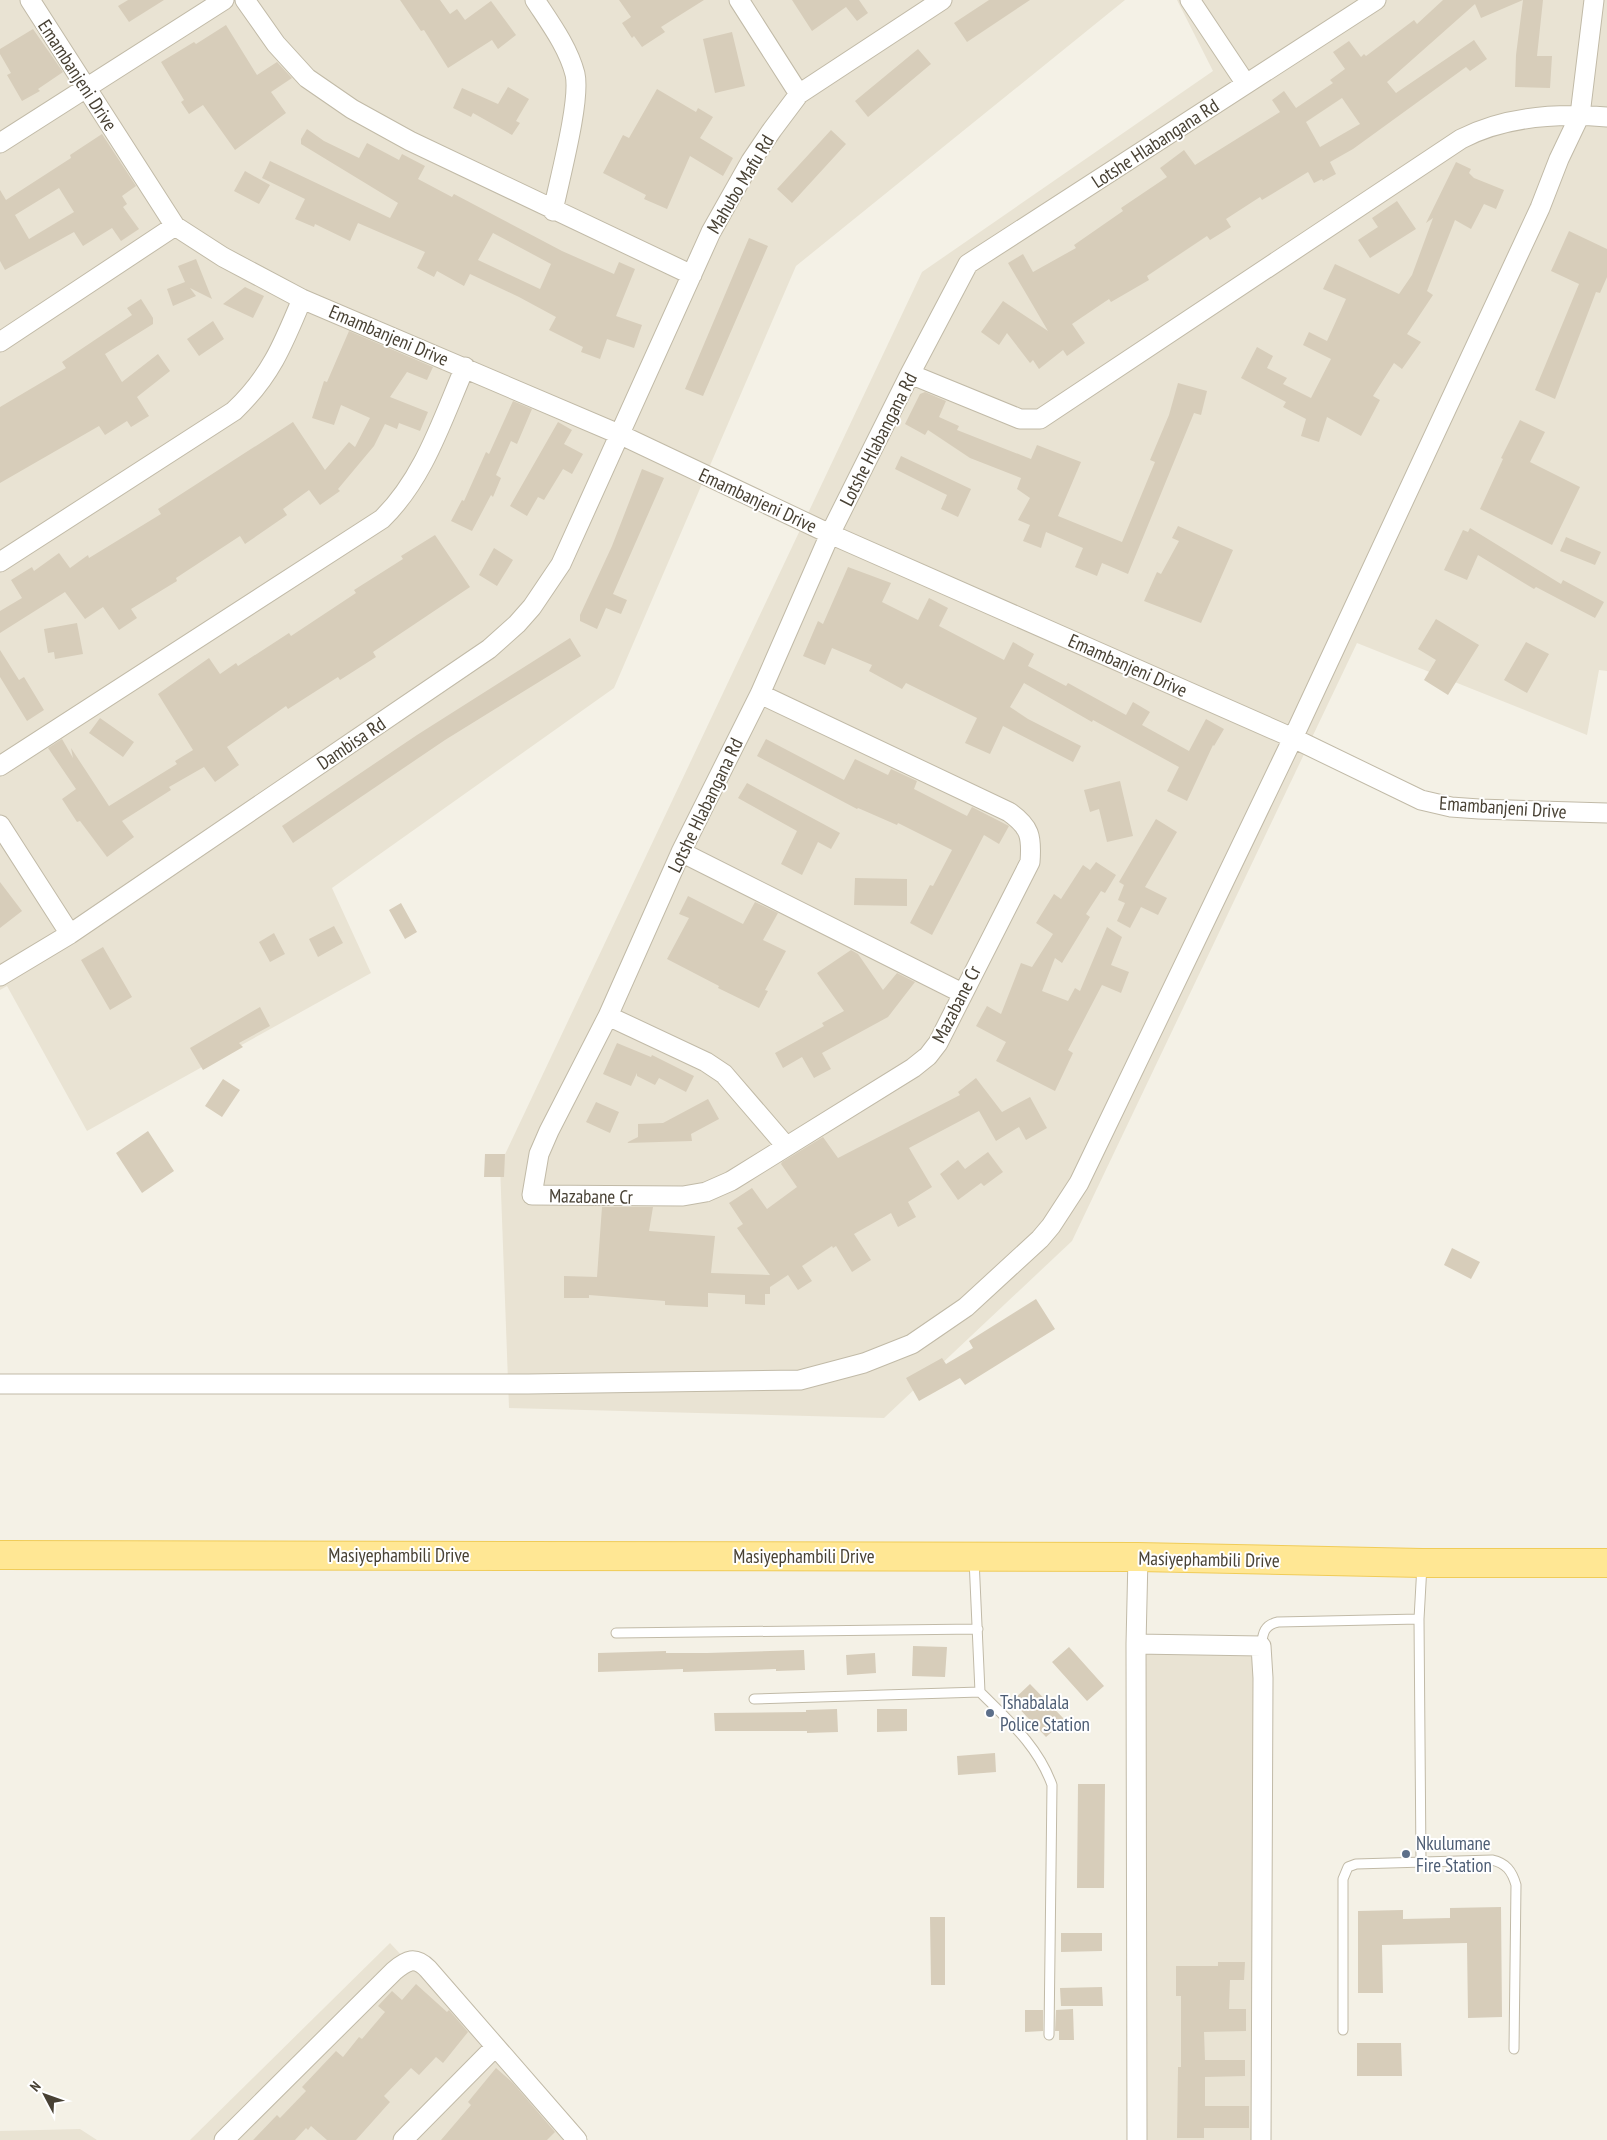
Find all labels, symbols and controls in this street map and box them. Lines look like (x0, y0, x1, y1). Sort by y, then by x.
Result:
street label: Emambanjeni Drive (33, 15, 123, 135)
street label: Lotshe Hlabangana Rd (1087, 93, 1223, 193)
street label: Mahubo Mafu Rd (701, 130, 779, 238)
street label: Emambanjeni Drive (326, 299, 453, 371)
street label: Lotshe Hlabangana Rd (834, 368, 922, 510)
street label: Emambanjeni Drive (695, 462, 821, 538)
street label: Emambanjeni Drive (1065, 628, 1191, 702)
street label: Dambisa Rd (312, 711, 390, 775)
street label: Lotshe Hlabangana Rd (662, 734, 748, 876)
street label: Emambanjeni Drive (1439, 791, 1568, 823)
street label: Mazabane Cr (926, 960, 986, 1047)
street label: Mazabane Cr (549, 1183, 634, 1209)
street label: Masiyephambili Drive (328, 1543, 470, 1567)
street label: Masiyephambili Drive (733, 1544, 875, 1568)
street label: Masiyephambili Drive (1138, 1546, 1280, 1572)
place label: Tshabalala Police Station (1000, 1690, 1090, 1736)
marker: Tshabalala Police Station (984, 1707, 996, 1719)
place label: Nkulumane Fire Station (1416, 1831, 1492, 1877)
marker: Nkulumane Fire Station (1400, 1848, 1412, 1860)
north arrow (20, 2070, 70, 2120)
text: N (26, 2078, 44, 2095)

